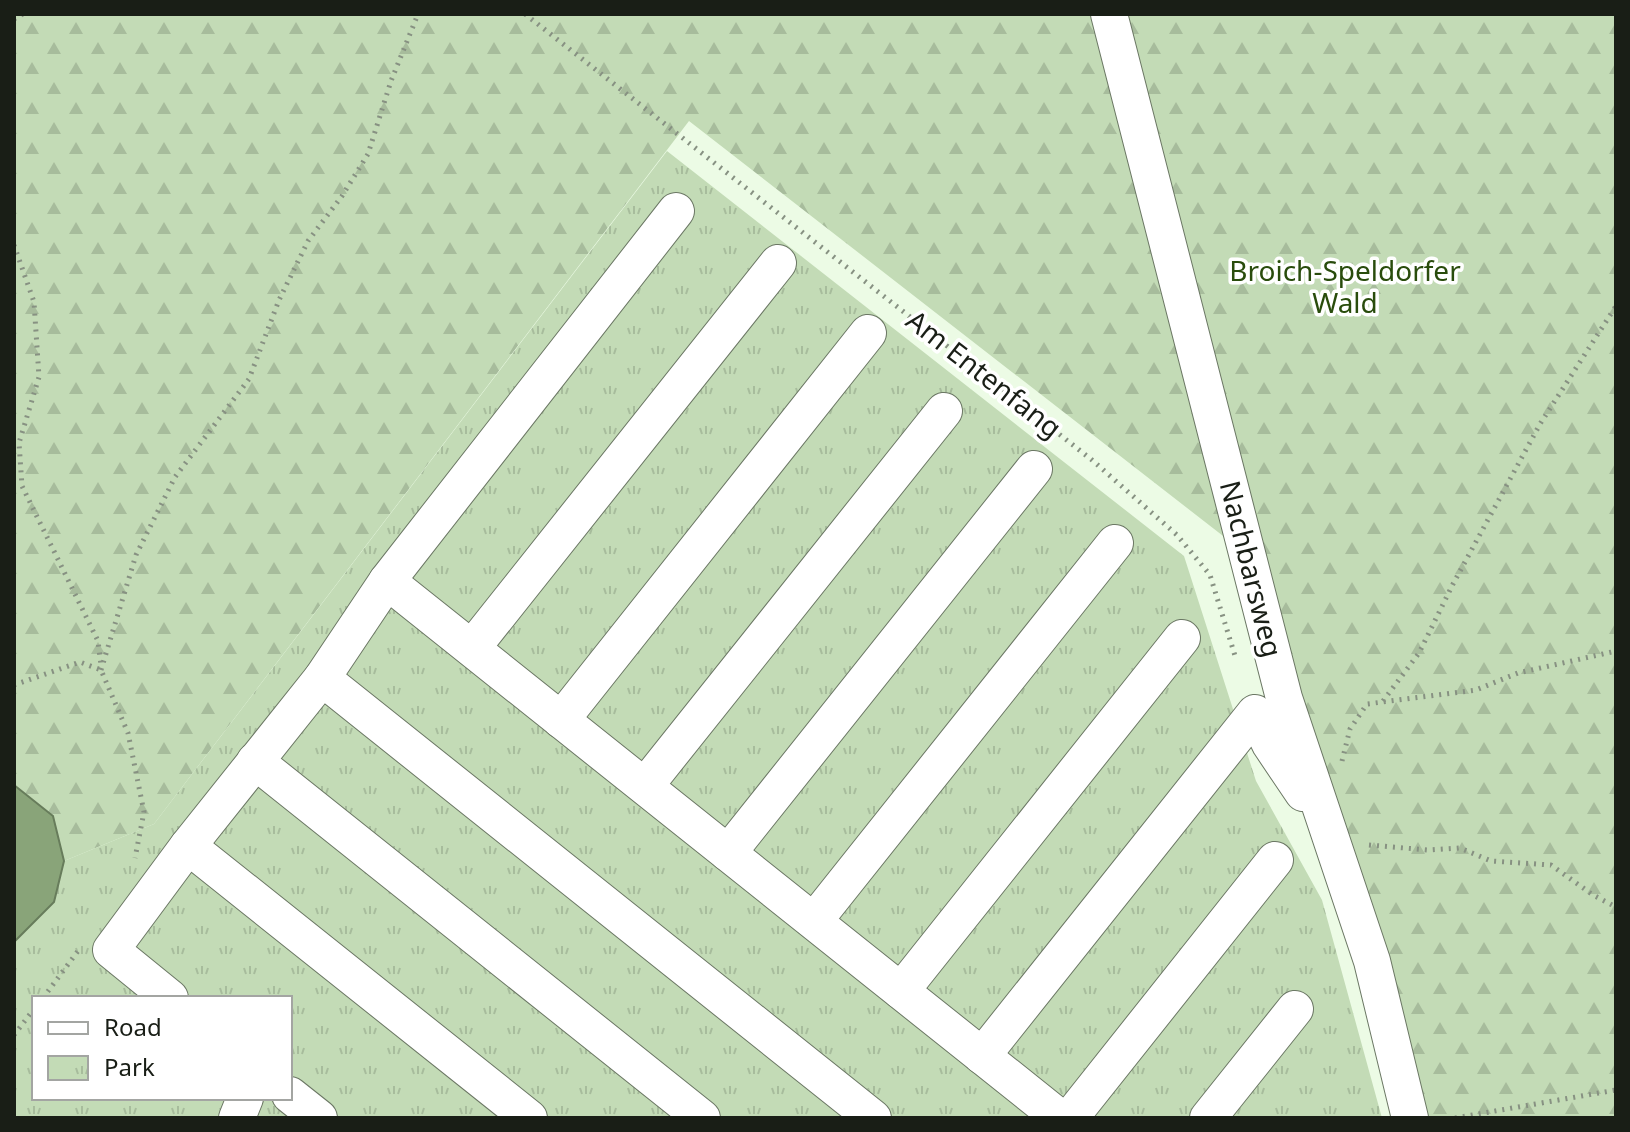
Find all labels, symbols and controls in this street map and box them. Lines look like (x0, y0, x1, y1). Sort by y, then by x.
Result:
park label: Broich-Speldorfer Wald (1229, 251, 1461, 321)
street label: Am Entenfang (899, 301, 1070, 446)
street label: Nachbarsweg (1212, 477, 1292, 661)
legend (32, 996, 292, 1100)
text: Road (104, 1010, 162, 1043)
text: Park (104, 1050, 155, 1083)

